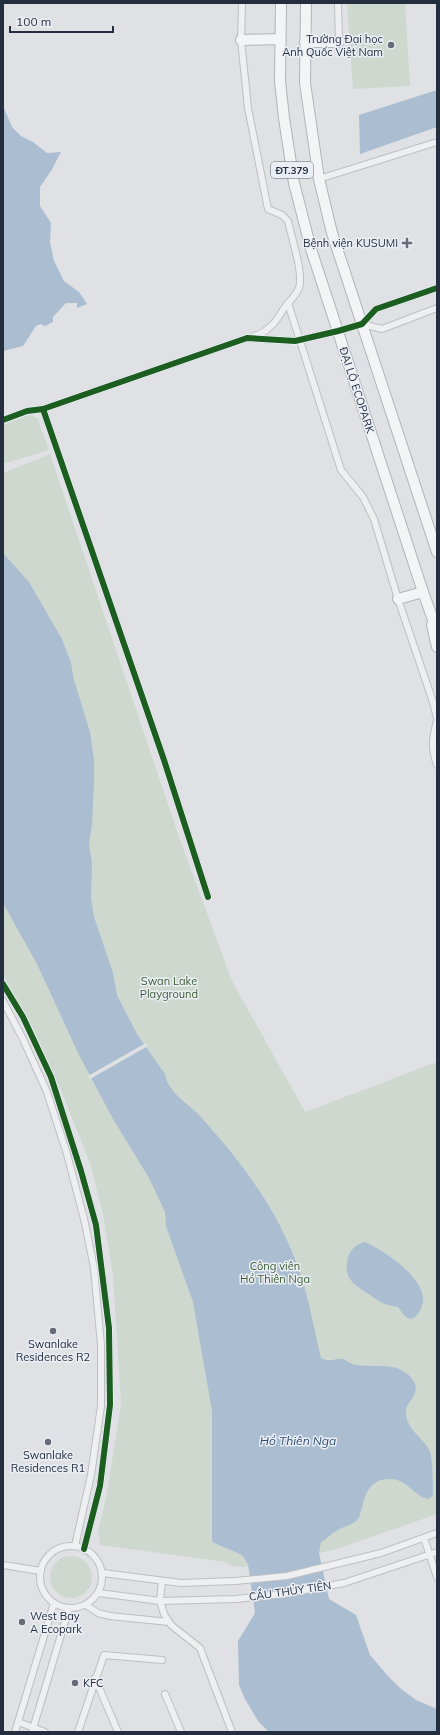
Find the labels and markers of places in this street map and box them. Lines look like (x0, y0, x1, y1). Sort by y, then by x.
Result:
place label: Trường Đại học Anh Quốc Việt Nam (282, 32, 384, 59)
marker: Trường Đại học Anh Quốc Việt Nam (386, 40, 396, 50)
place label: Bệnh viện KUSUMI (303, 236, 398, 250)
marker: Bệnh viện KUSUMI (401, 237, 413, 249)
marker: Swanlake Residences R2 (48, 1326, 58, 1336)
place label: Swanlake Residences R2 (16, 1337, 91, 1364)
marker: Swanlake Residences R1 (43, 1437, 53, 1447)
place label: Swanlake Residences R1 (11, 1448, 85, 1475)
place label: West Bay A Ecopark (30, 1609, 82, 1636)
marker: West Bay A Ecopark (17, 1617, 27, 1627)
place label: KFC (83, 1676, 104, 1690)
marker: KFC (70, 1678, 80, 1688)

